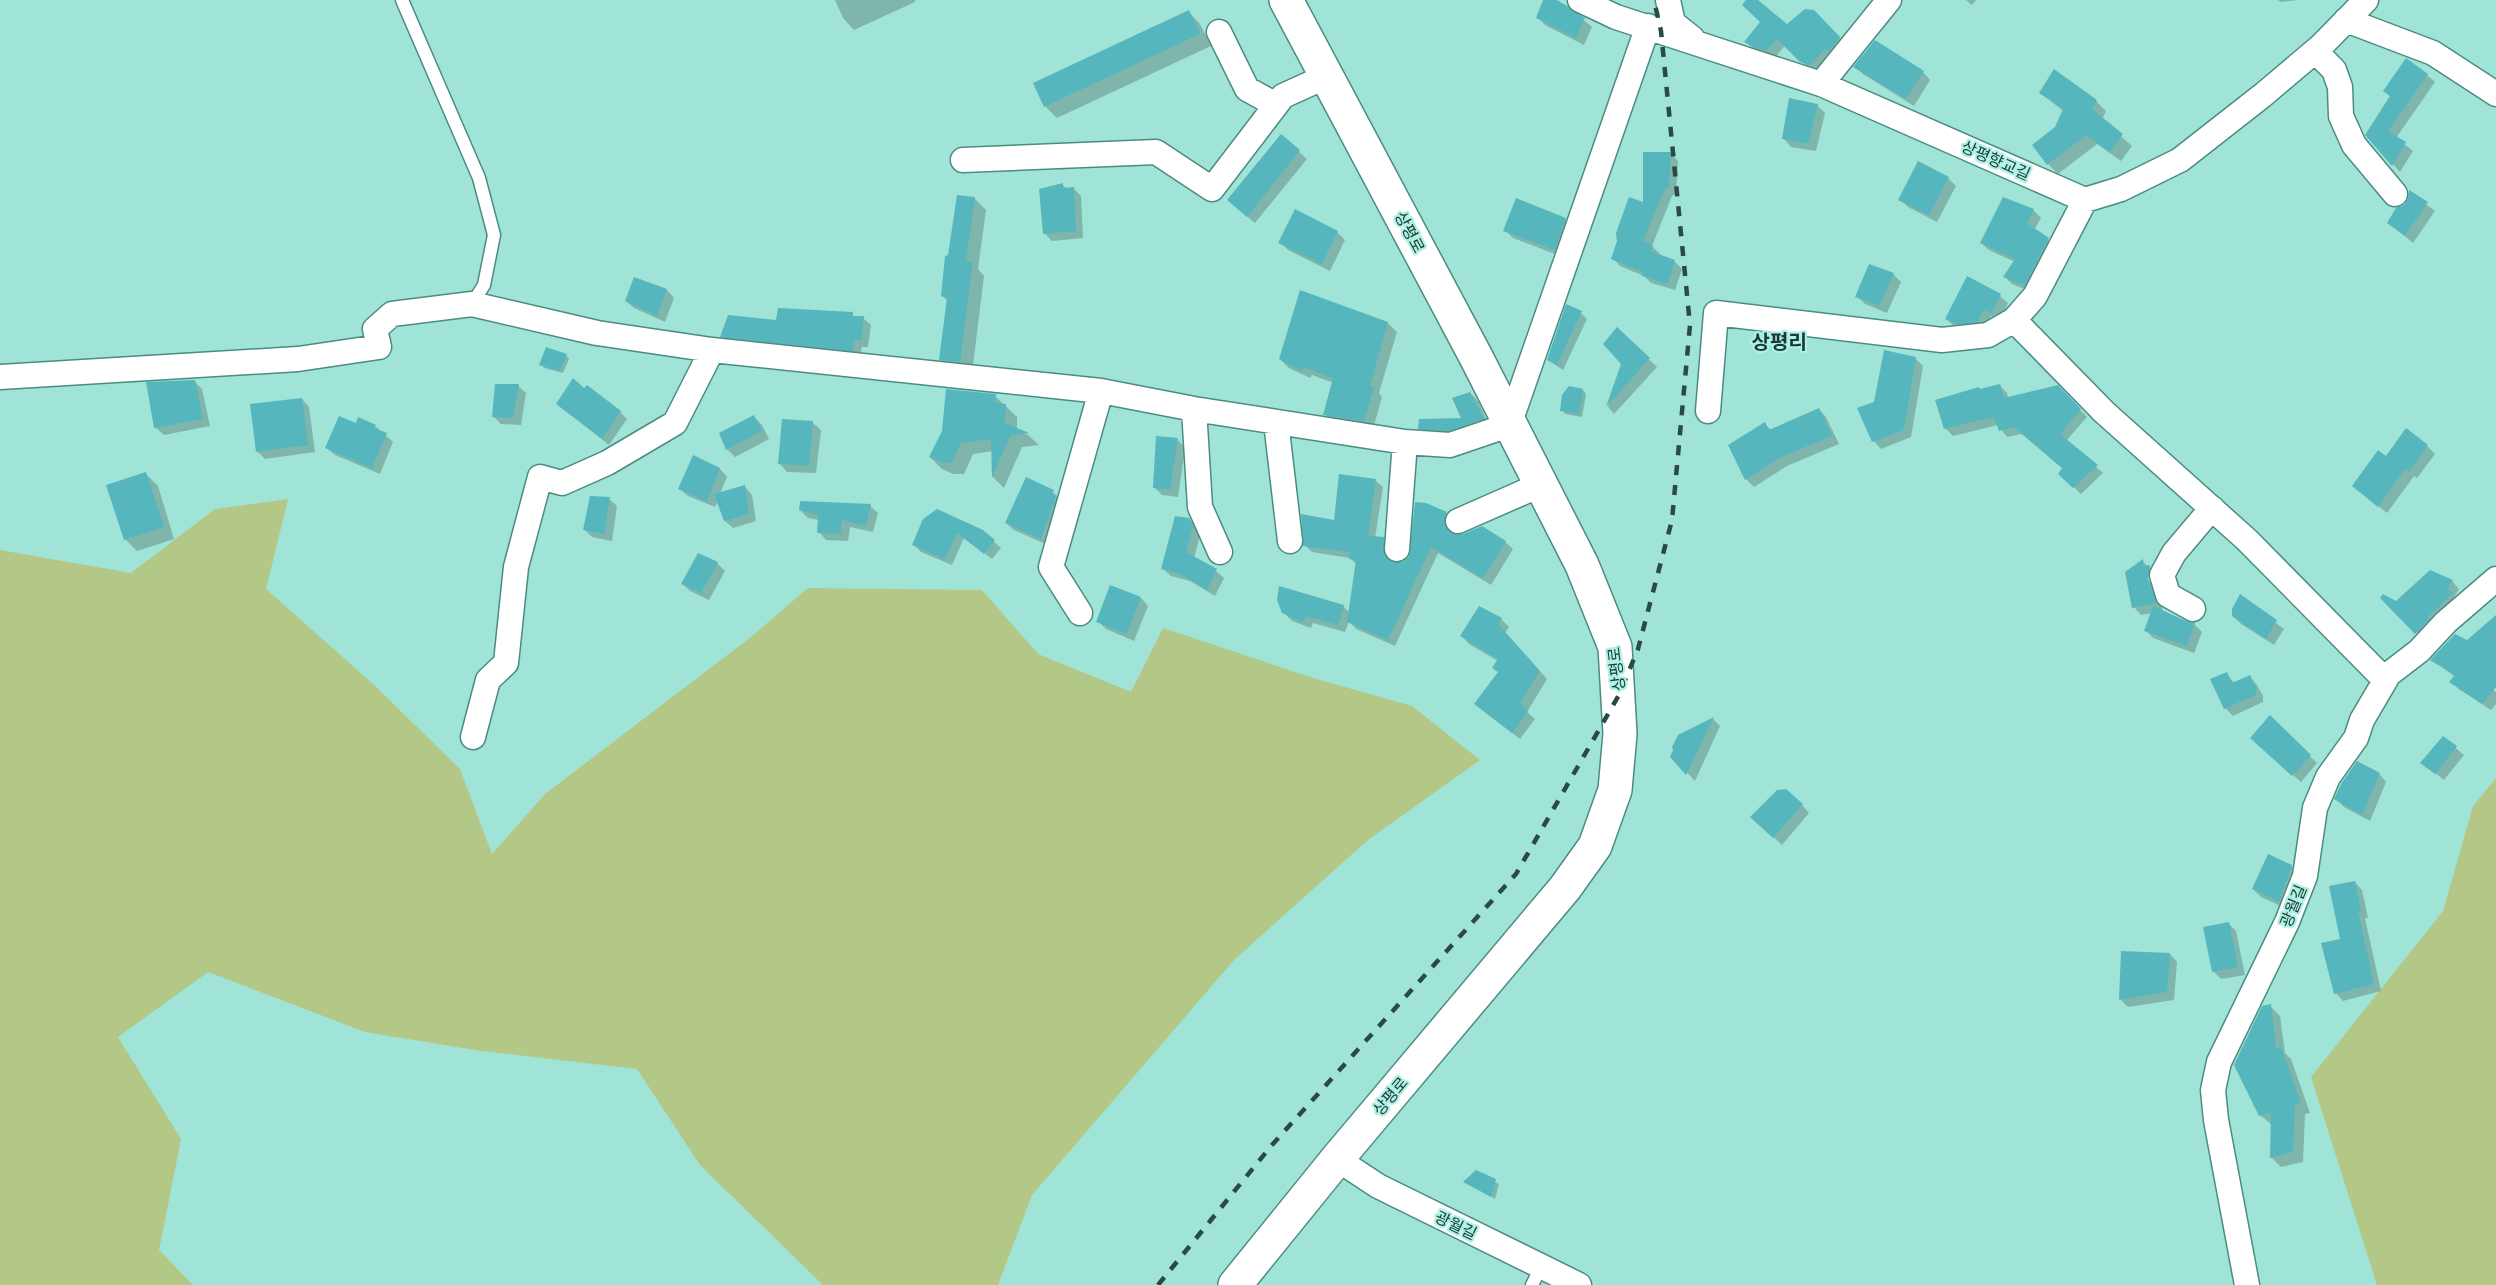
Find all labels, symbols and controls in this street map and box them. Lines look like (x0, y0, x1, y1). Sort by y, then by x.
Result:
street label: 상평향교길 (1959, 136, 2034, 183)
street label: 상평로 (1392, 208, 1429, 256)
district label: 상평리 (1751, 329, 1807, 353)
street label: 상평로 (1603, 646, 1628, 692)
street label: 광월길 (2275, 882, 2310, 930)
street label: 상평로 (1368, 1072, 1411, 1119)
street label: 광월길 (1432, 1206, 1480, 1243)

